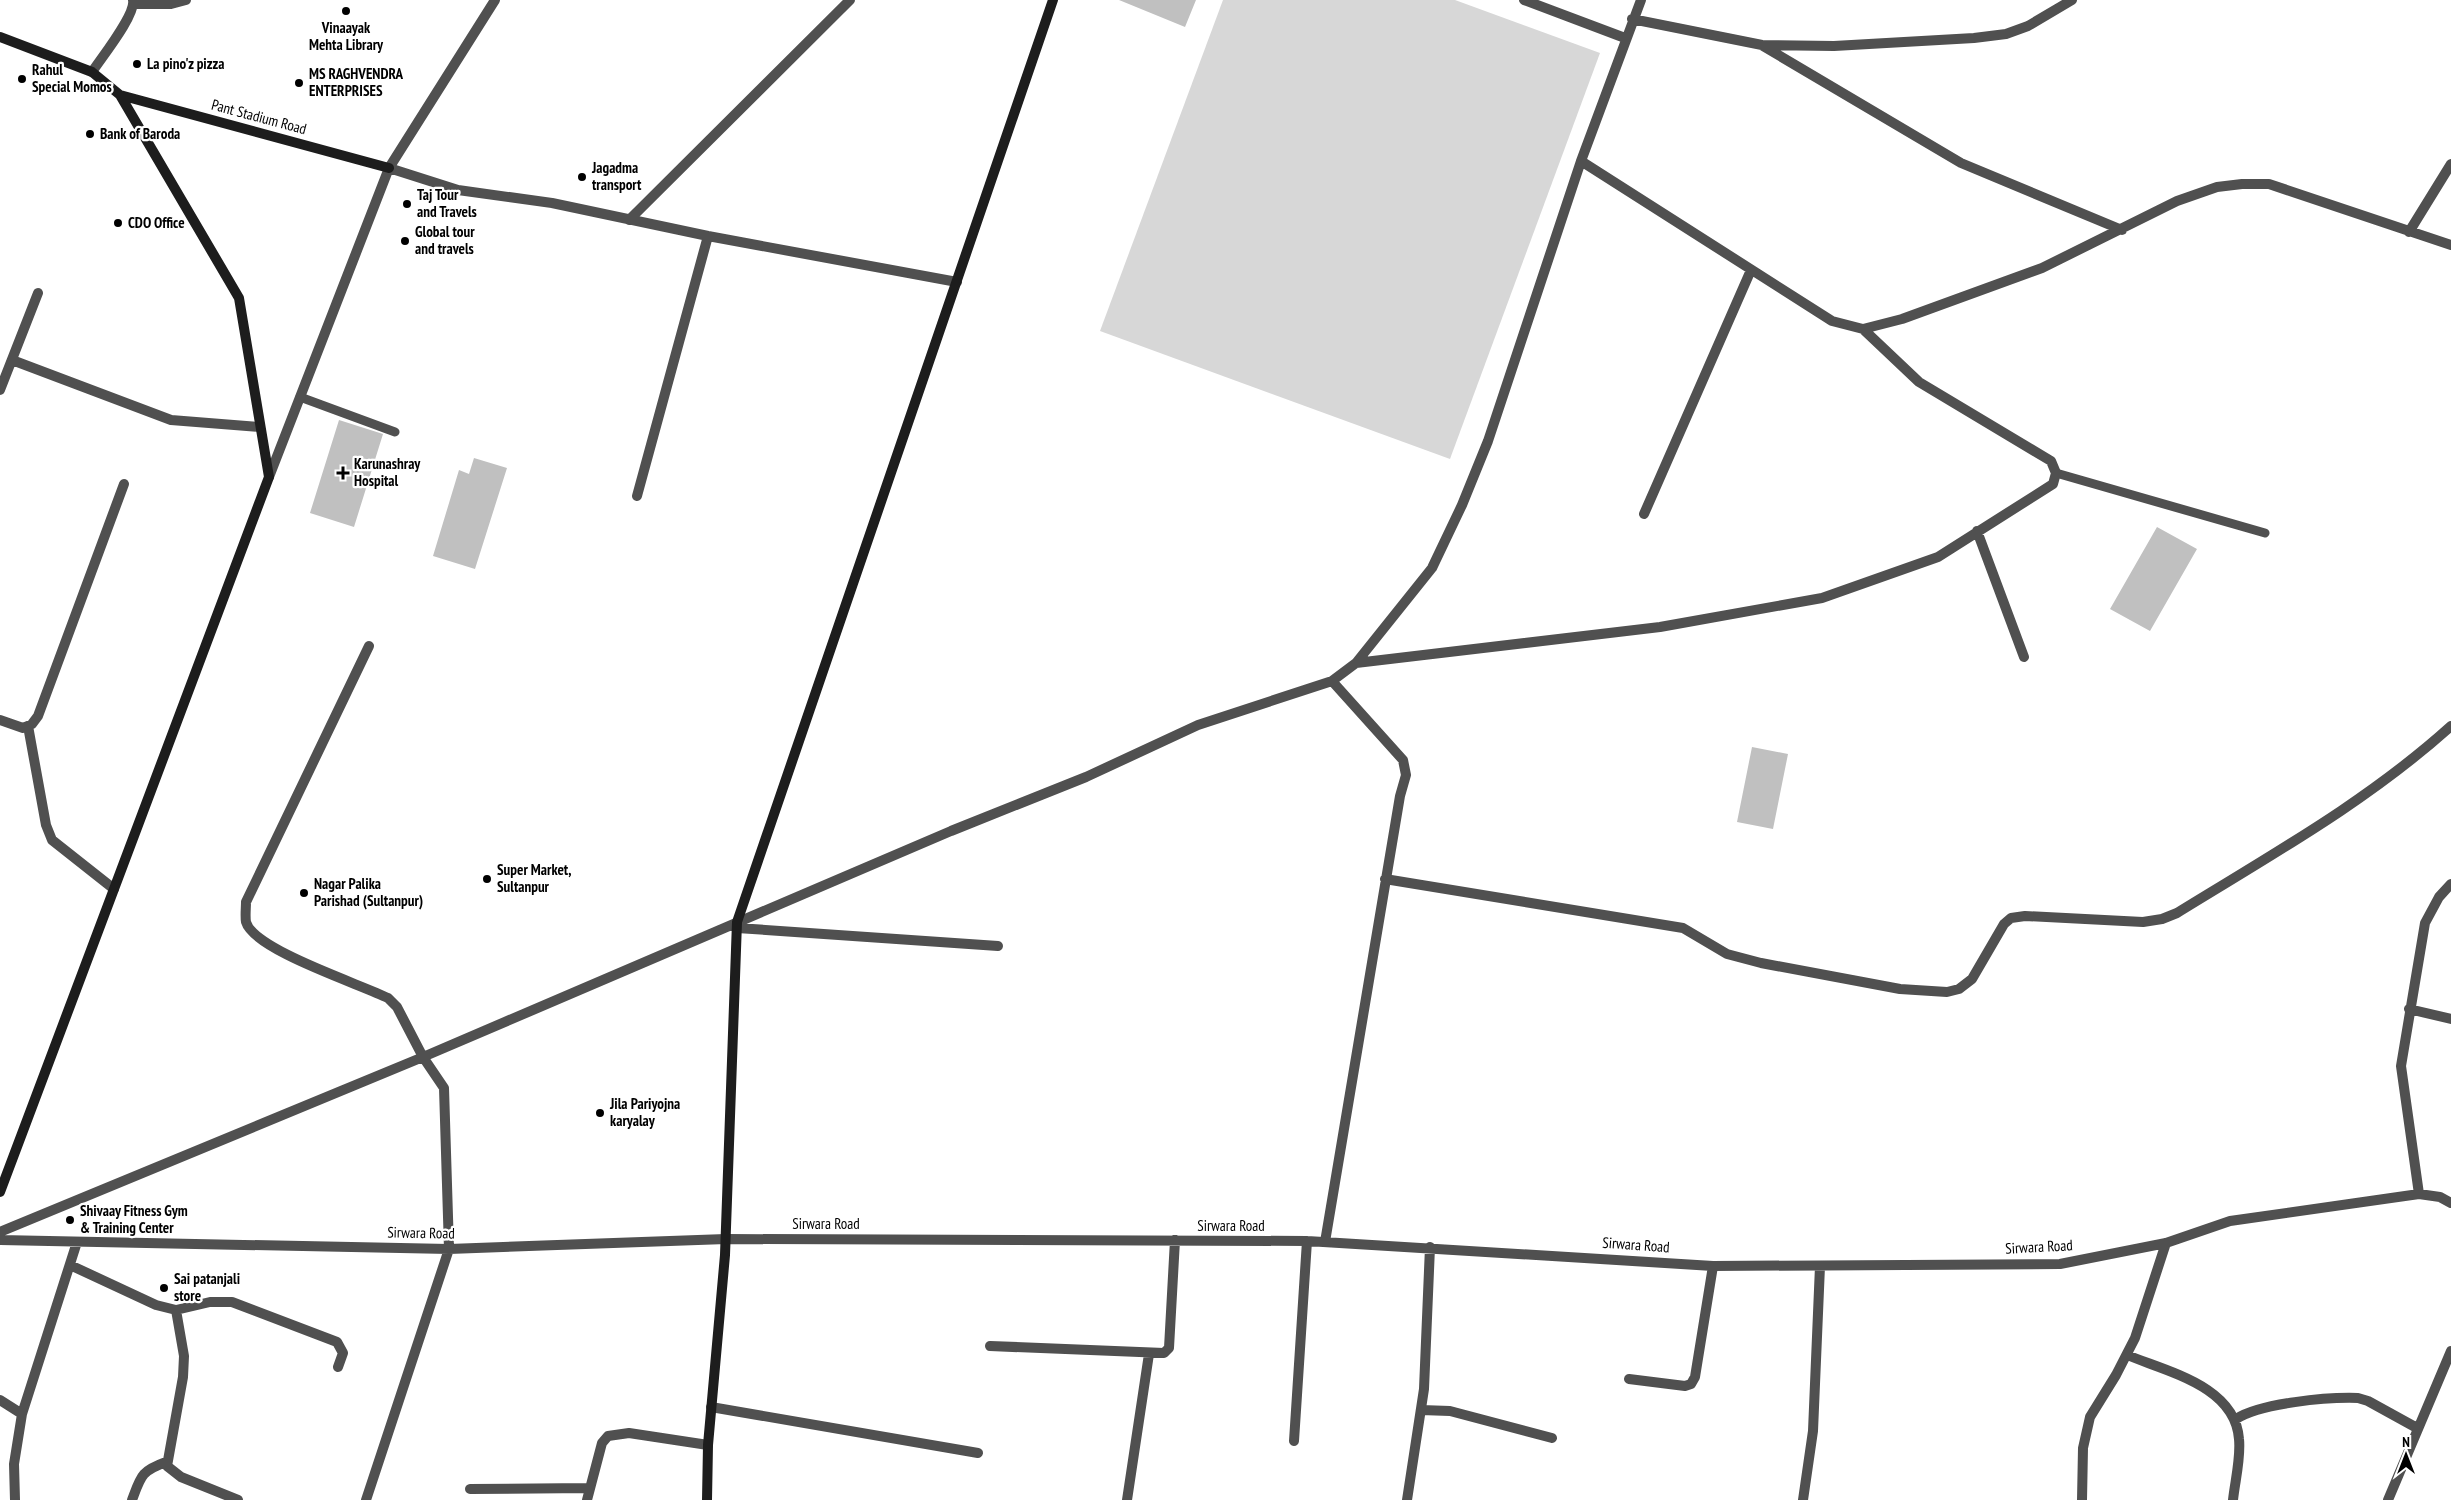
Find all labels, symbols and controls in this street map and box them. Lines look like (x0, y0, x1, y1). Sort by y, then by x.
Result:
marker: Vinaayak Mehta Library (340, 5, 352, 17)
place label: Vinaayak Mehta Library (309, 18, 384, 54)
place label: La pino'z pizza (147, 54, 224, 73)
marker: La pino'z pizza (131, 58, 143, 70)
place label: Rahul Special Momos (32, 60, 112, 96)
place label: MS RAGHVENDRA ENTERPRISES (309, 64, 404, 100)
marker: Rahul Special Momos (16, 73, 28, 85)
marker: MS RAGHVENDRA ENTERPRISES (293, 77, 305, 89)
street label: Pant Stadium Road (210, 95, 309, 138)
place label: Bank of Baroda (100, 124, 180, 143)
marker: Bank of Baroda (84, 128, 96, 140)
place label: Jagadma transport (591, 158, 642, 194)
marker: Jagadma transport (576, 171, 588, 183)
place label: Taj Tour and Travels (417, 185, 477, 221)
marker: Taj Tour and Travels (401, 198, 413, 210)
place label: CDO Office (128, 213, 185, 232)
marker: CDO Office (112, 217, 124, 229)
place label: Global tour and travels (415, 222, 475, 258)
marker: Global tour and travels (399, 235, 411, 247)
place label: Karunashray Hospital (354, 454, 421, 490)
marker: Karunashray Hospital (336, 466, 350, 480)
place label: Super Market, Sultanpur (497, 860, 571, 896)
marker: Super Market, Sultanpur (481, 873, 493, 885)
place label: Nagar Palika Parishad (Sultanpur) (314, 874, 423, 910)
marker: Nagar Palika Parishad (Sultanpur) (298, 887, 310, 899)
place label: Jila Pariyojna karyalay (609, 1094, 680, 1130)
marker: Jila Pariyojna karyalay (594, 1107, 606, 1119)
place label: Shivaay Fitness Gym & Training Center (80, 1201, 188, 1237)
marker: Shivaay Fitness Gym & Training Center (64, 1214, 76, 1226)
street label: Sirwara Road (792, 1214, 860, 1233)
street label: Sirwara Road (1197, 1216, 1265, 1235)
street label: Sirwara Road (387, 1222, 455, 1243)
street label: Sirwara Road (1602, 1233, 1670, 1256)
street label: Sirwara Road (2005, 1235, 2073, 1258)
place label: Sai patanjali store (174, 1269, 240, 1305)
marker: Sai patanjali store (158, 1282, 170, 1294)
north arrow (2381, 1430, 2431, 1480)
text: N (2402, 1433, 2410, 1451)

